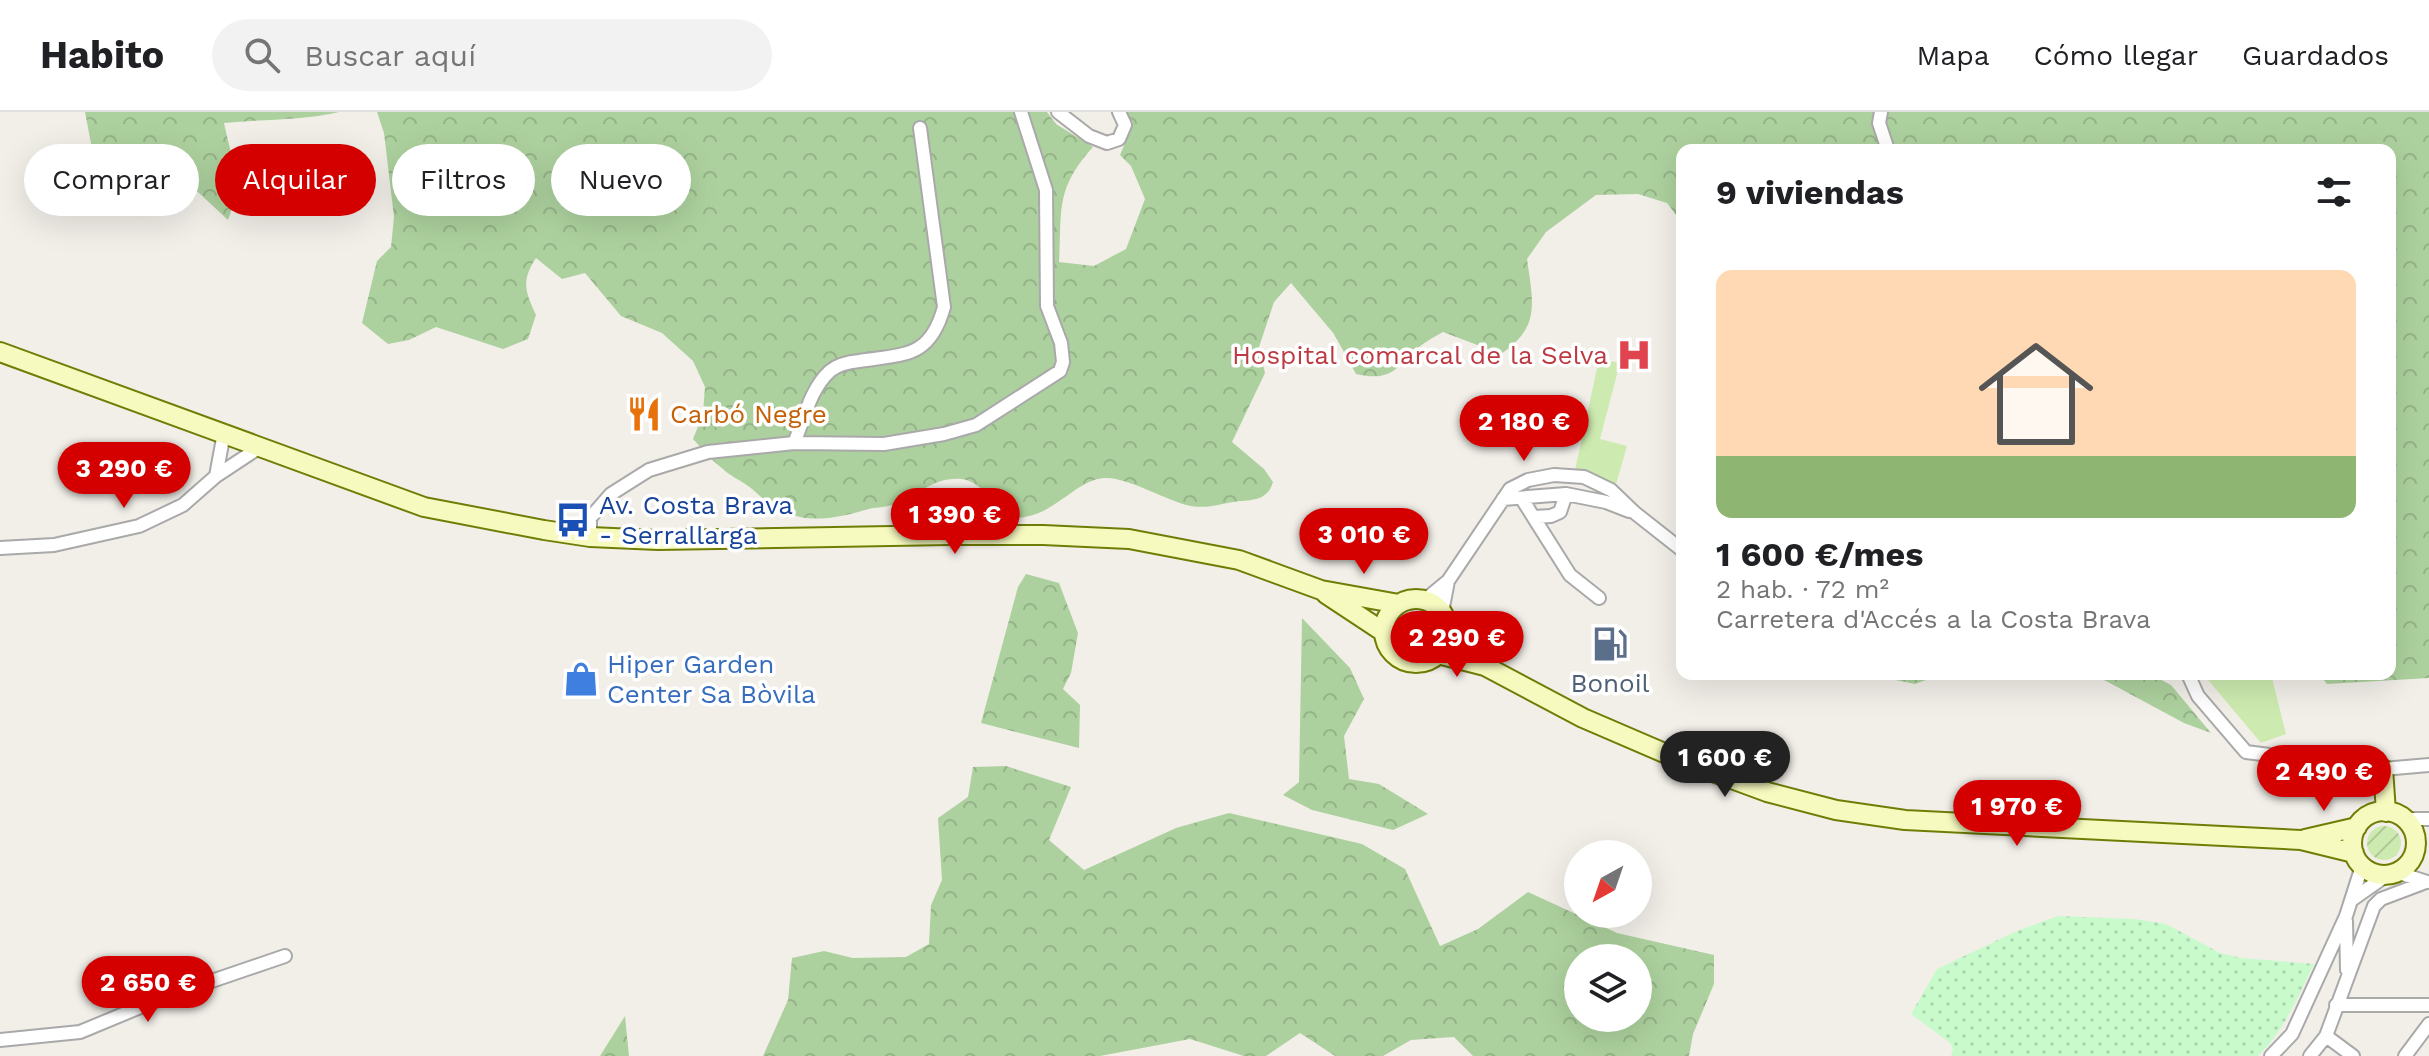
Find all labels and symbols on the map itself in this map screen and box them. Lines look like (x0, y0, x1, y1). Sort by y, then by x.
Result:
hospital icon: Hospital comarcal de la Selva (1615, 336, 1653, 374)
place label: Hospital comarcal de la Selva (1232, 340, 1608, 370)
restaurant icon: Carbó Negre (625, 395, 663, 433)
pin: 2 180 € (1450, 395, 1598, 463)
place label: Carbó Negre (670, 399, 827, 429)
pin: 3 290 € (50, 442, 198, 510)
pin: 1 390 € (881, 488, 1029, 556)
place label: Av. Costa Brava - Serrallarga (599, 490, 793, 550)
bus stop icon: Av. Costa Brava - Serrallarga (554, 501, 592, 539)
pin: 3 010 € (1290, 508, 1438, 576)
pin: 2 290 € (1383, 611, 1531, 679)
fuel station icon: Bonoil (1591, 625, 1629, 663)
place label: Hiper Garden Center Sa Bòvila (607, 649, 816, 709)
shop icon: Hiper Garden Center Sa Bòvila (562, 660, 600, 698)
place label: Bonoil (1570, 668, 1650, 698)
pin: 1 600 € (1651, 731, 1799, 799)
pin: 2 490 € (2250, 745, 2398, 813)
pin: 1 970 € (1943, 780, 2091, 848)
north arrow (1564, 840, 1652, 928)
pin: 2 650 € (74, 956, 222, 1024)

